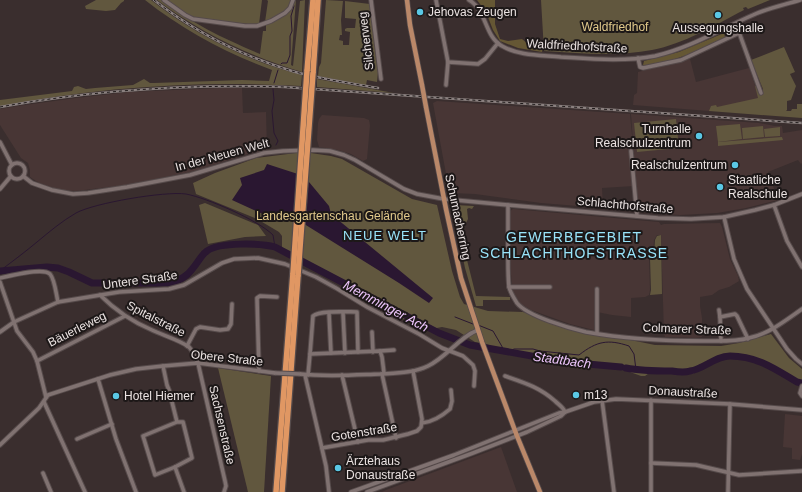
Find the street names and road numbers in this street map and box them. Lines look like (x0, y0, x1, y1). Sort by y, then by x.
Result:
street label: Silcherweg (355, 11, 377, 71)
street label: Waldfriedhofstraße (526, 36, 628, 56)
street label: In der Neuen Welt (174, 136, 271, 174)
street label: Schumacherring (442, 173, 474, 261)
street label: Schlachthofstraße (576, 194, 674, 216)
street label: Untere Straße (102, 268, 179, 292)
street label: Spitalstraße (124, 298, 188, 340)
street label: Bäuerleweg (46, 308, 108, 350)
street label: Colmarer Straße (642, 320, 732, 338)
street label: Obere Straße (190, 347, 264, 369)
street label: Donaustraße (648, 383, 718, 401)
street label: Sachsenstraße (206, 384, 238, 466)
street label: Gotenstraße (330, 420, 398, 444)

